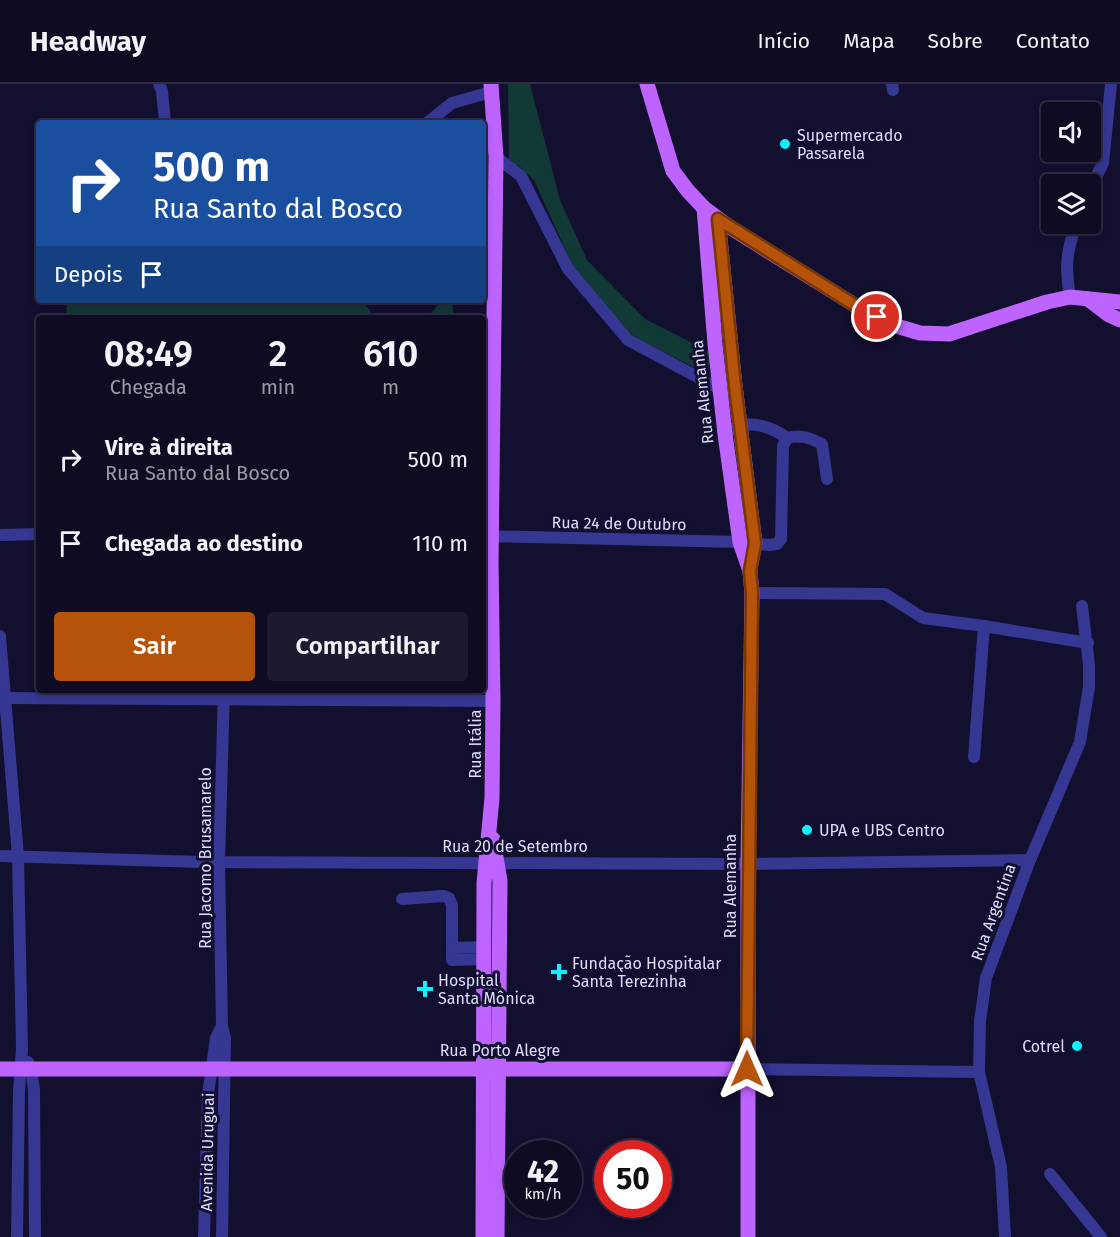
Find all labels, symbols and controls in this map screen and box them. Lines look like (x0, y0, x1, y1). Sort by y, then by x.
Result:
text: Headway (30, 25, 146, 58)
text: Início (757, 28, 810, 54)
text: Mapa (843, 28, 895, 54)
text: Sobre (928, 28, 983, 54)
text: Contato (1016, 28, 1090, 54)
map controls (1041, 102, 1101, 234)
button: sound (1041, 102, 1101, 162)
place label: Supermercado Passarela (797, 126, 903, 163)
marker: Supermercado Passarela (778, 137, 792, 151)
text: 500 m (153, 142, 270, 192)
icon: right (54, 144, 132, 222)
button: layers (1041, 174, 1101, 234)
text: Rua Santo dal Bosco (153, 193, 403, 225)
icon: arrive (135, 258, 168, 291)
text: Depois (54, 261, 123, 288)
pin (851, 291, 902, 342)
icon: arrive (860, 300, 893, 333)
text: 08:49 (104, 332, 193, 376)
text: 2 (269, 332, 287, 376)
text: 610 (363, 332, 418, 376)
street label: Rua Alemanha (688, 339, 717, 445)
text: Chegada (110, 375, 187, 399)
text: min (261, 375, 295, 399)
text: m (382, 375, 399, 399)
text: Vire à direita (105, 434, 233, 461)
icon: right (54, 443, 87, 476)
text: 500 m (408, 446, 468, 473)
text: Rua Santo dal Bosco (105, 461, 290, 485)
street label: Rua 24 de Outubro (551, 513, 687, 534)
icon: arrive (54, 527, 87, 560)
text: Chegada ao destino (105, 530, 303, 557)
text: 110 m (412, 530, 468, 557)
button: Sair (54, 612, 255, 681)
button: Compartilhar (267, 612, 468, 681)
street label: Rua Itália (466, 710, 485, 778)
street label: Rua Jacomo Brusamarelo (196, 767, 215, 949)
place label: UPA e UBS Centro (819, 821, 945, 840)
marker: UPA e UBS Centro (800, 823, 814, 837)
street label: Rua Alemanha (721, 834, 740, 938)
street label: Rua 20 de Setembro (442, 837, 588, 856)
street label: Rua Argentina (967, 861, 1020, 963)
place label: Fundação Hospitalar Santa Terezinha (572, 954, 722, 991)
marker: Fundação Hospitalar Santa Terezinha (550, 963, 568, 981)
place label: Hospital Santa Mônica (438, 971, 535, 1008)
marker: Hospital Santa Mônica (416, 980, 434, 998)
position arrow (715, 1037, 779, 1101)
place label: Cotrel (1022, 1037, 1065, 1056)
marker: Cotrel (1070, 1039, 1084, 1053)
street label: Rua Porto Alegre (440, 1041, 560, 1060)
street label: Avenida Uruguai (197, 1092, 218, 1212)
speed limit sign: 50 (594, 1140, 672, 1218)
text: 42 (527, 1154, 559, 1190)
text: km/h (524, 1185, 562, 1203)

